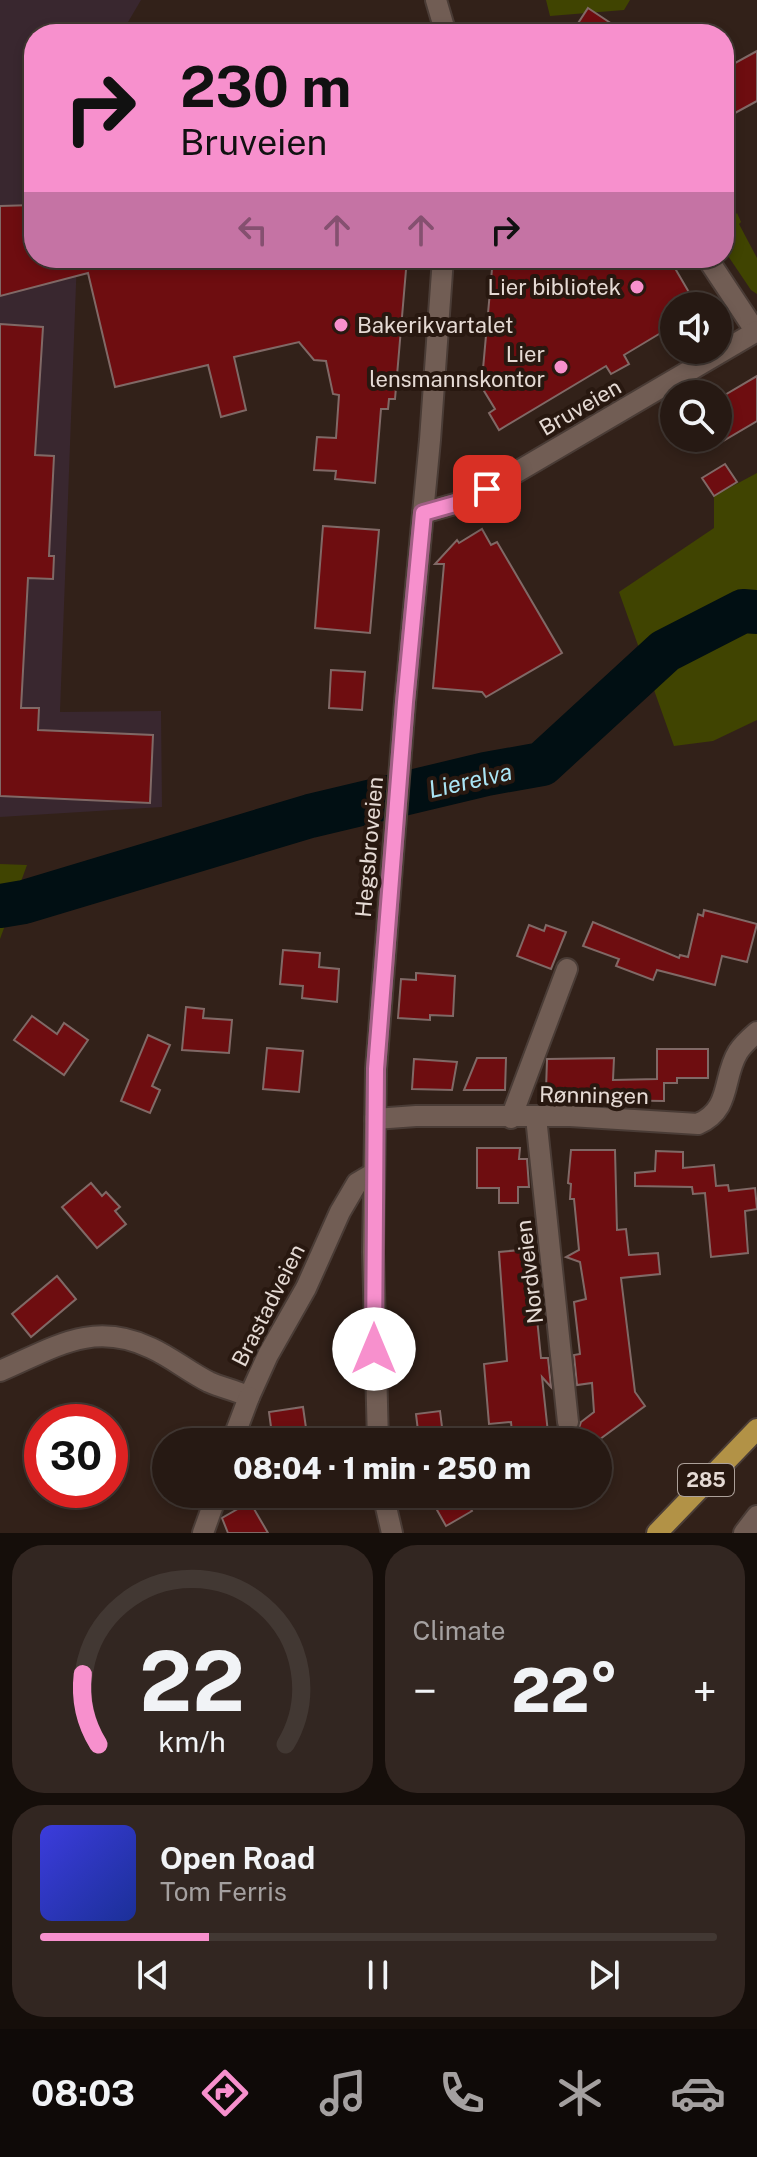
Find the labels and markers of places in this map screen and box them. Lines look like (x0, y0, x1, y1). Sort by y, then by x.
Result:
place label: Lier bibliotek (488, 274, 621, 300)
marker: Lier bibliotek (628, 278, 646, 296)
place label: Bakerikvartalet (357, 312, 514, 338)
marker: Bakerikvartalet (332, 316, 350, 334)
place label: Lier lensmannskontor (369, 341, 545, 392)
marker: Lier lensmannskontor (552, 358, 570, 376)
pin (453, 455, 521, 523)

